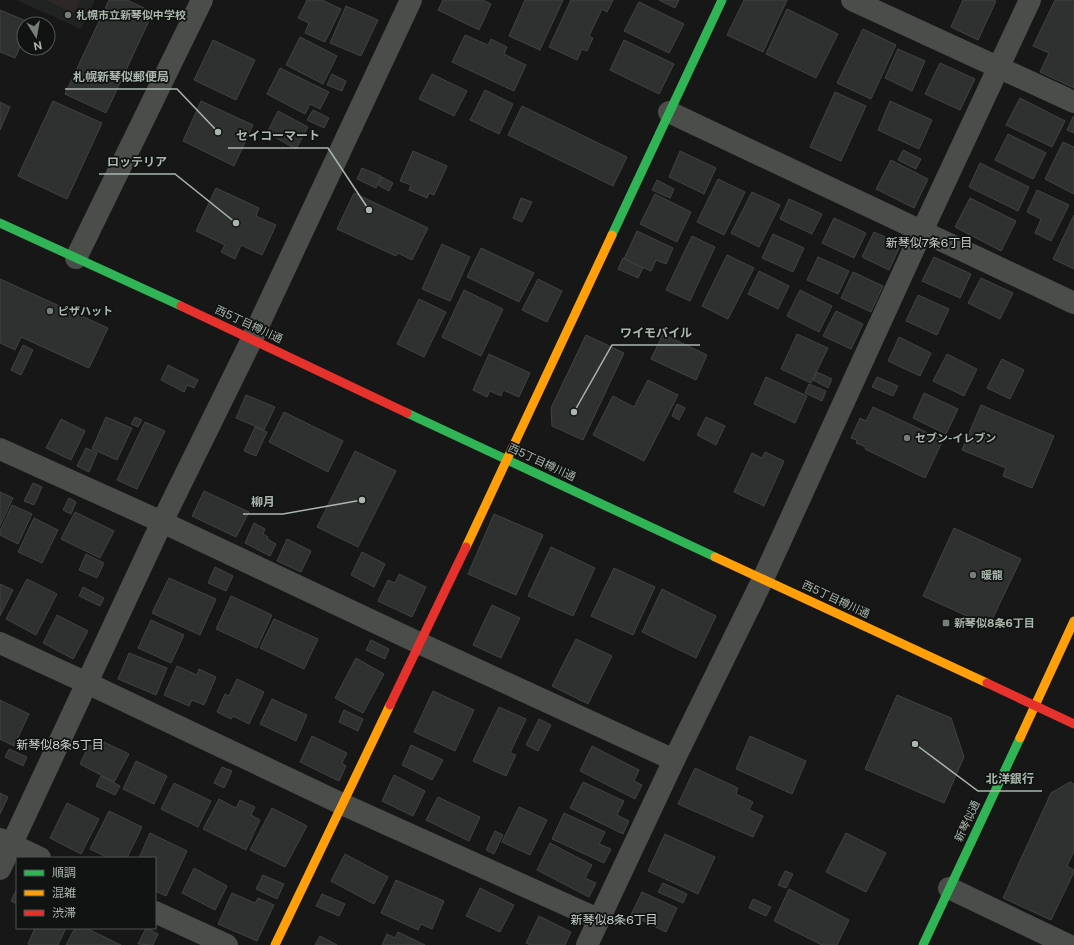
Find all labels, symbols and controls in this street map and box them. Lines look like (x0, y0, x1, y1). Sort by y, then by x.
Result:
place label: 札幌市立新琴似中学校 (76, 9, 186, 21)
marker: 札幌市立新琴似中学校 (63, 10, 73, 20)
north arrow (16, 16, 56, 56)
text: N (33, 39, 43, 53)
callout: 札幌新琴似郵便局 (65, 65, 177, 89)
text: 札幌新琴似郵便局 (73, 70, 169, 84)
callout: セイコーマート (228, 124, 328, 148)
text: セイコーマート (236, 129, 320, 143)
callout: ロッテリア (99, 150, 175, 174)
text: ロッテリア (107, 155, 167, 169)
district label: 新琴似7条6丁目 (886, 236, 972, 250)
street label: 西5丁目樽川通 (213, 303, 285, 345)
place label: ピザハット (58, 305, 113, 317)
marker: ピザハット (45, 306, 55, 316)
callout: ワイモバイル (612, 321, 700, 345)
text: ワイモバイル (620, 326, 692, 340)
place label: セブン-イレブン (915, 432, 996, 444)
marker: セブン-イレブン (902, 433, 912, 443)
street label: 西5丁目樽川通 (506, 441, 578, 483)
callout: 柳月 (243, 490, 283, 514)
text: 柳月 (251, 495, 275, 509)
place label: 暖龍 (981, 569, 1003, 581)
marker: 暖龍 (968, 570, 978, 580)
street label: 西5丁目樽川通 (800, 578, 872, 620)
place label: 新琴似8条6丁目 (954, 617, 1035, 629)
marker: 新琴似8条6丁目 (941, 618, 951, 628)
district label: 新琴似8条5丁目 (16, 738, 104, 752)
callout: 北洋銀行 (978, 767, 1042, 791)
text: 北洋銀行 (986, 772, 1034, 786)
street label: 新琴似通 (952, 799, 982, 843)
legend (16, 857, 156, 929)
text: 順調 (52, 866, 76, 880)
text: 混雑 (52, 886, 76, 900)
text: 渋滞 (52, 906, 76, 920)
district label: 新琴似8条6丁目 (570, 913, 658, 927)

